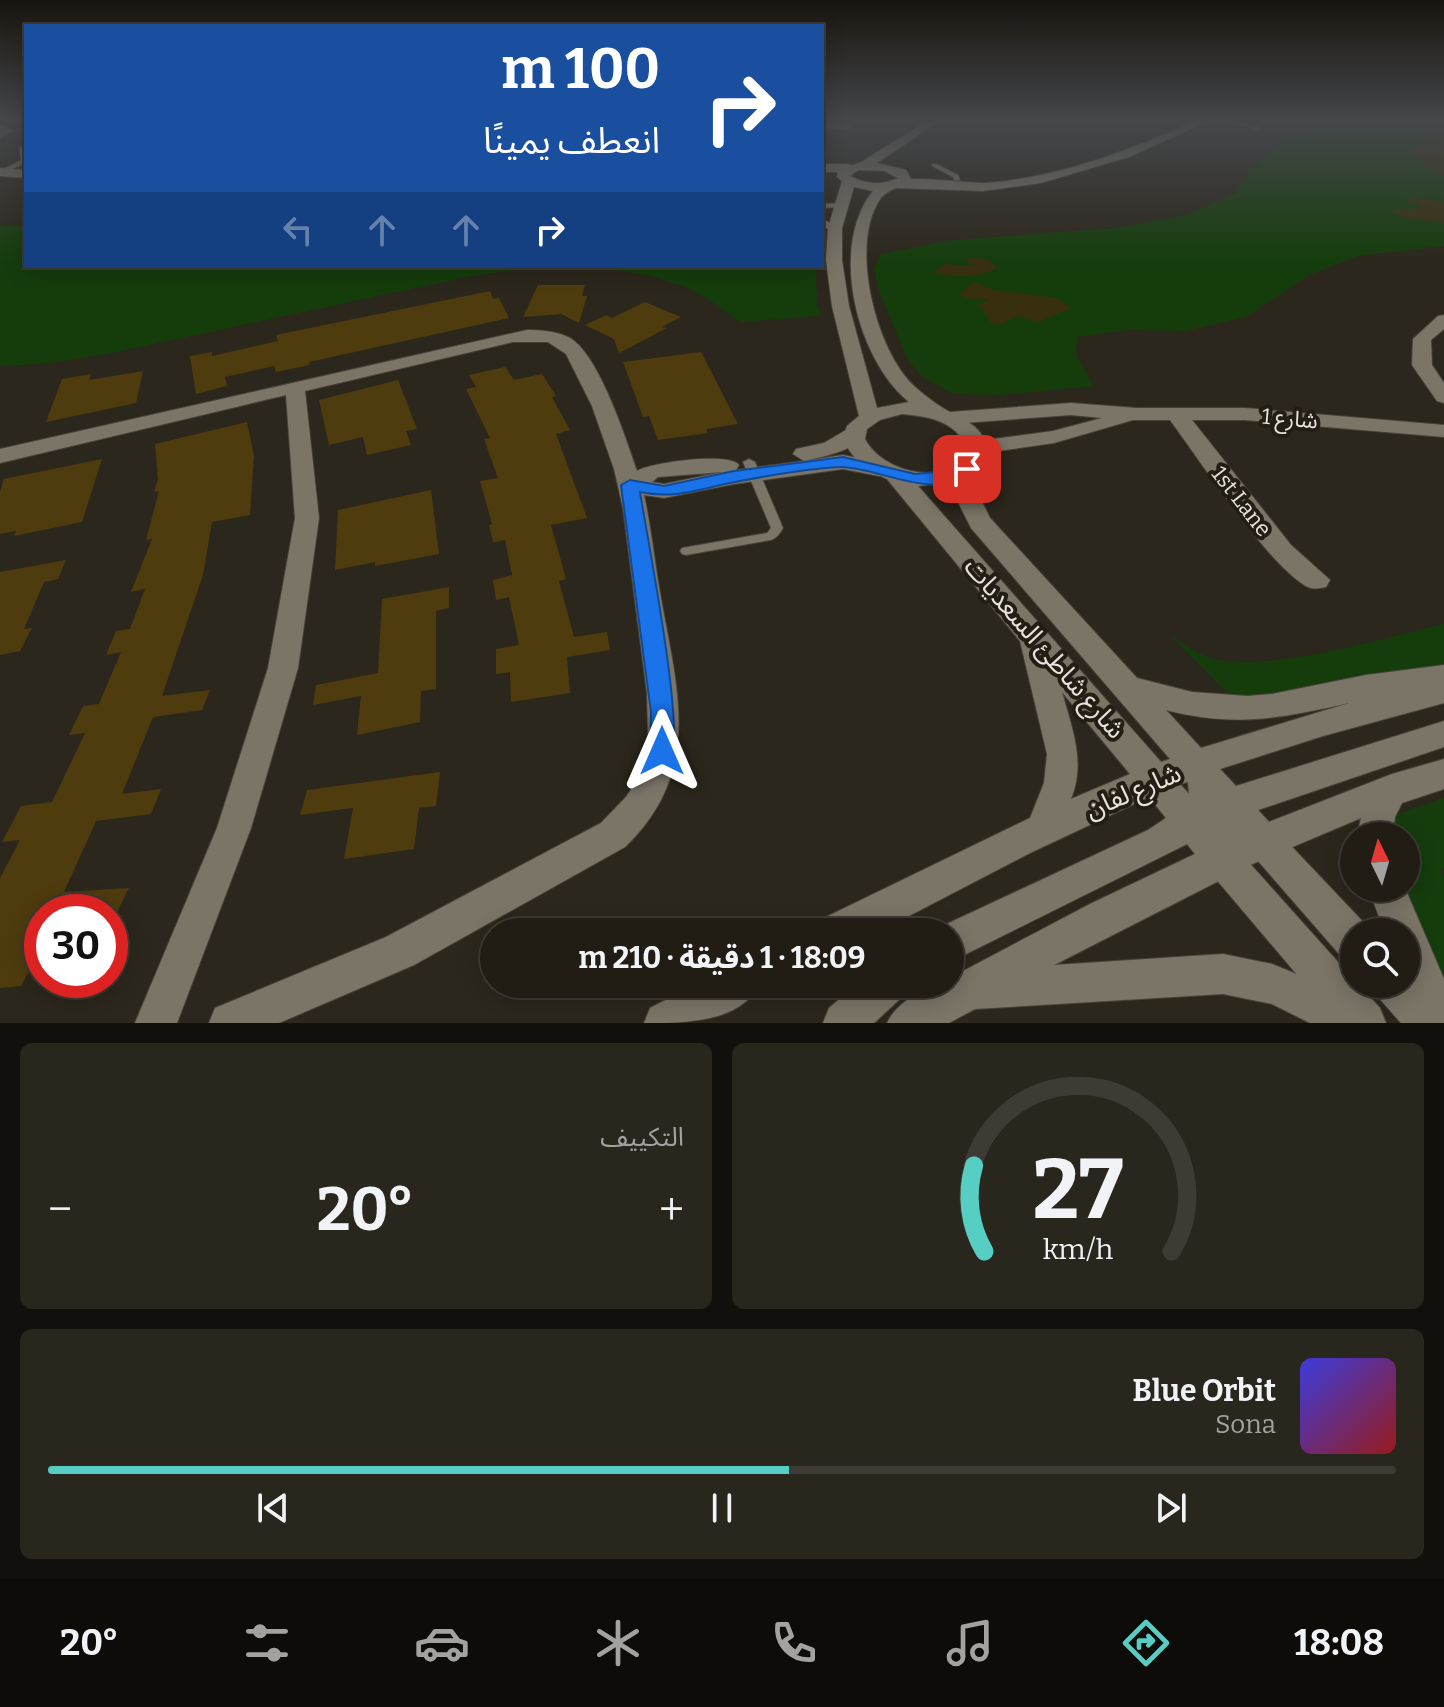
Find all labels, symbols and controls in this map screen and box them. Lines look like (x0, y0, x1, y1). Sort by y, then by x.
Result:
text: 100 m (501, 36, 660, 103)
icon: right (688, 56, 792, 160)
text: انعطف يمينًا (483, 119, 660, 163)
icon: left (276, 208, 320, 252)
icon: ahead (360, 208, 404, 252)
icon: ahead (444, 208, 488, 252)
icon: right (528, 208, 572, 252)
street label: شارع 1 (1261, 403, 1319, 437)
pin (933, 435, 1001, 503)
icon: arrive (945, 447, 989, 491)
street label: 1st Lane (1206, 461, 1277, 542)
street label: شارع شاطئ السعديات (955, 552, 1132, 747)
position arrow (620, 709, 704, 793)
street label: شارع لفان (1081, 757, 1187, 828)
north arrow (1340, 822, 1420, 902)
map controls (1340, 822, 1420, 998)
speed limit sign: 30 (24, 894, 128, 998)
button: search (1340, 918, 1420, 998)
text: 18:09 · 1 دقيقة · 210 m (578, 940, 866, 976)
text: التكييف (600, 1122, 684, 1153)
text: 27 (1032, 1140, 1124, 1240)
text: 20° (317, 1174, 414, 1246)
text: − (48, 1183, 72, 1236)
text: + (659, 1183, 684, 1236)
text: km/h (1043, 1232, 1114, 1267)
text: Blue Orbit (1132, 1373, 1276, 1409)
text: Sona (1215, 1409, 1276, 1440)
icon: previous (251, 1486, 295, 1530)
icon: pause (700, 1486, 744, 1530)
icon: next (1149, 1486, 1193, 1530)
icon: filters (239, 1615, 295, 1671)
icon: car (414, 1615, 470, 1671)
icon: climate (590, 1615, 646, 1671)
icon: phone (766, 1615, 822, 1671)
icon: music (942, 1615, 998, 1671)
icon: directions (1118, 1615, 1174, 1671)
text: 20° (60, 1621, 119, 1665)
text: 18:08 (1294, 1621, 1384, 1665)

